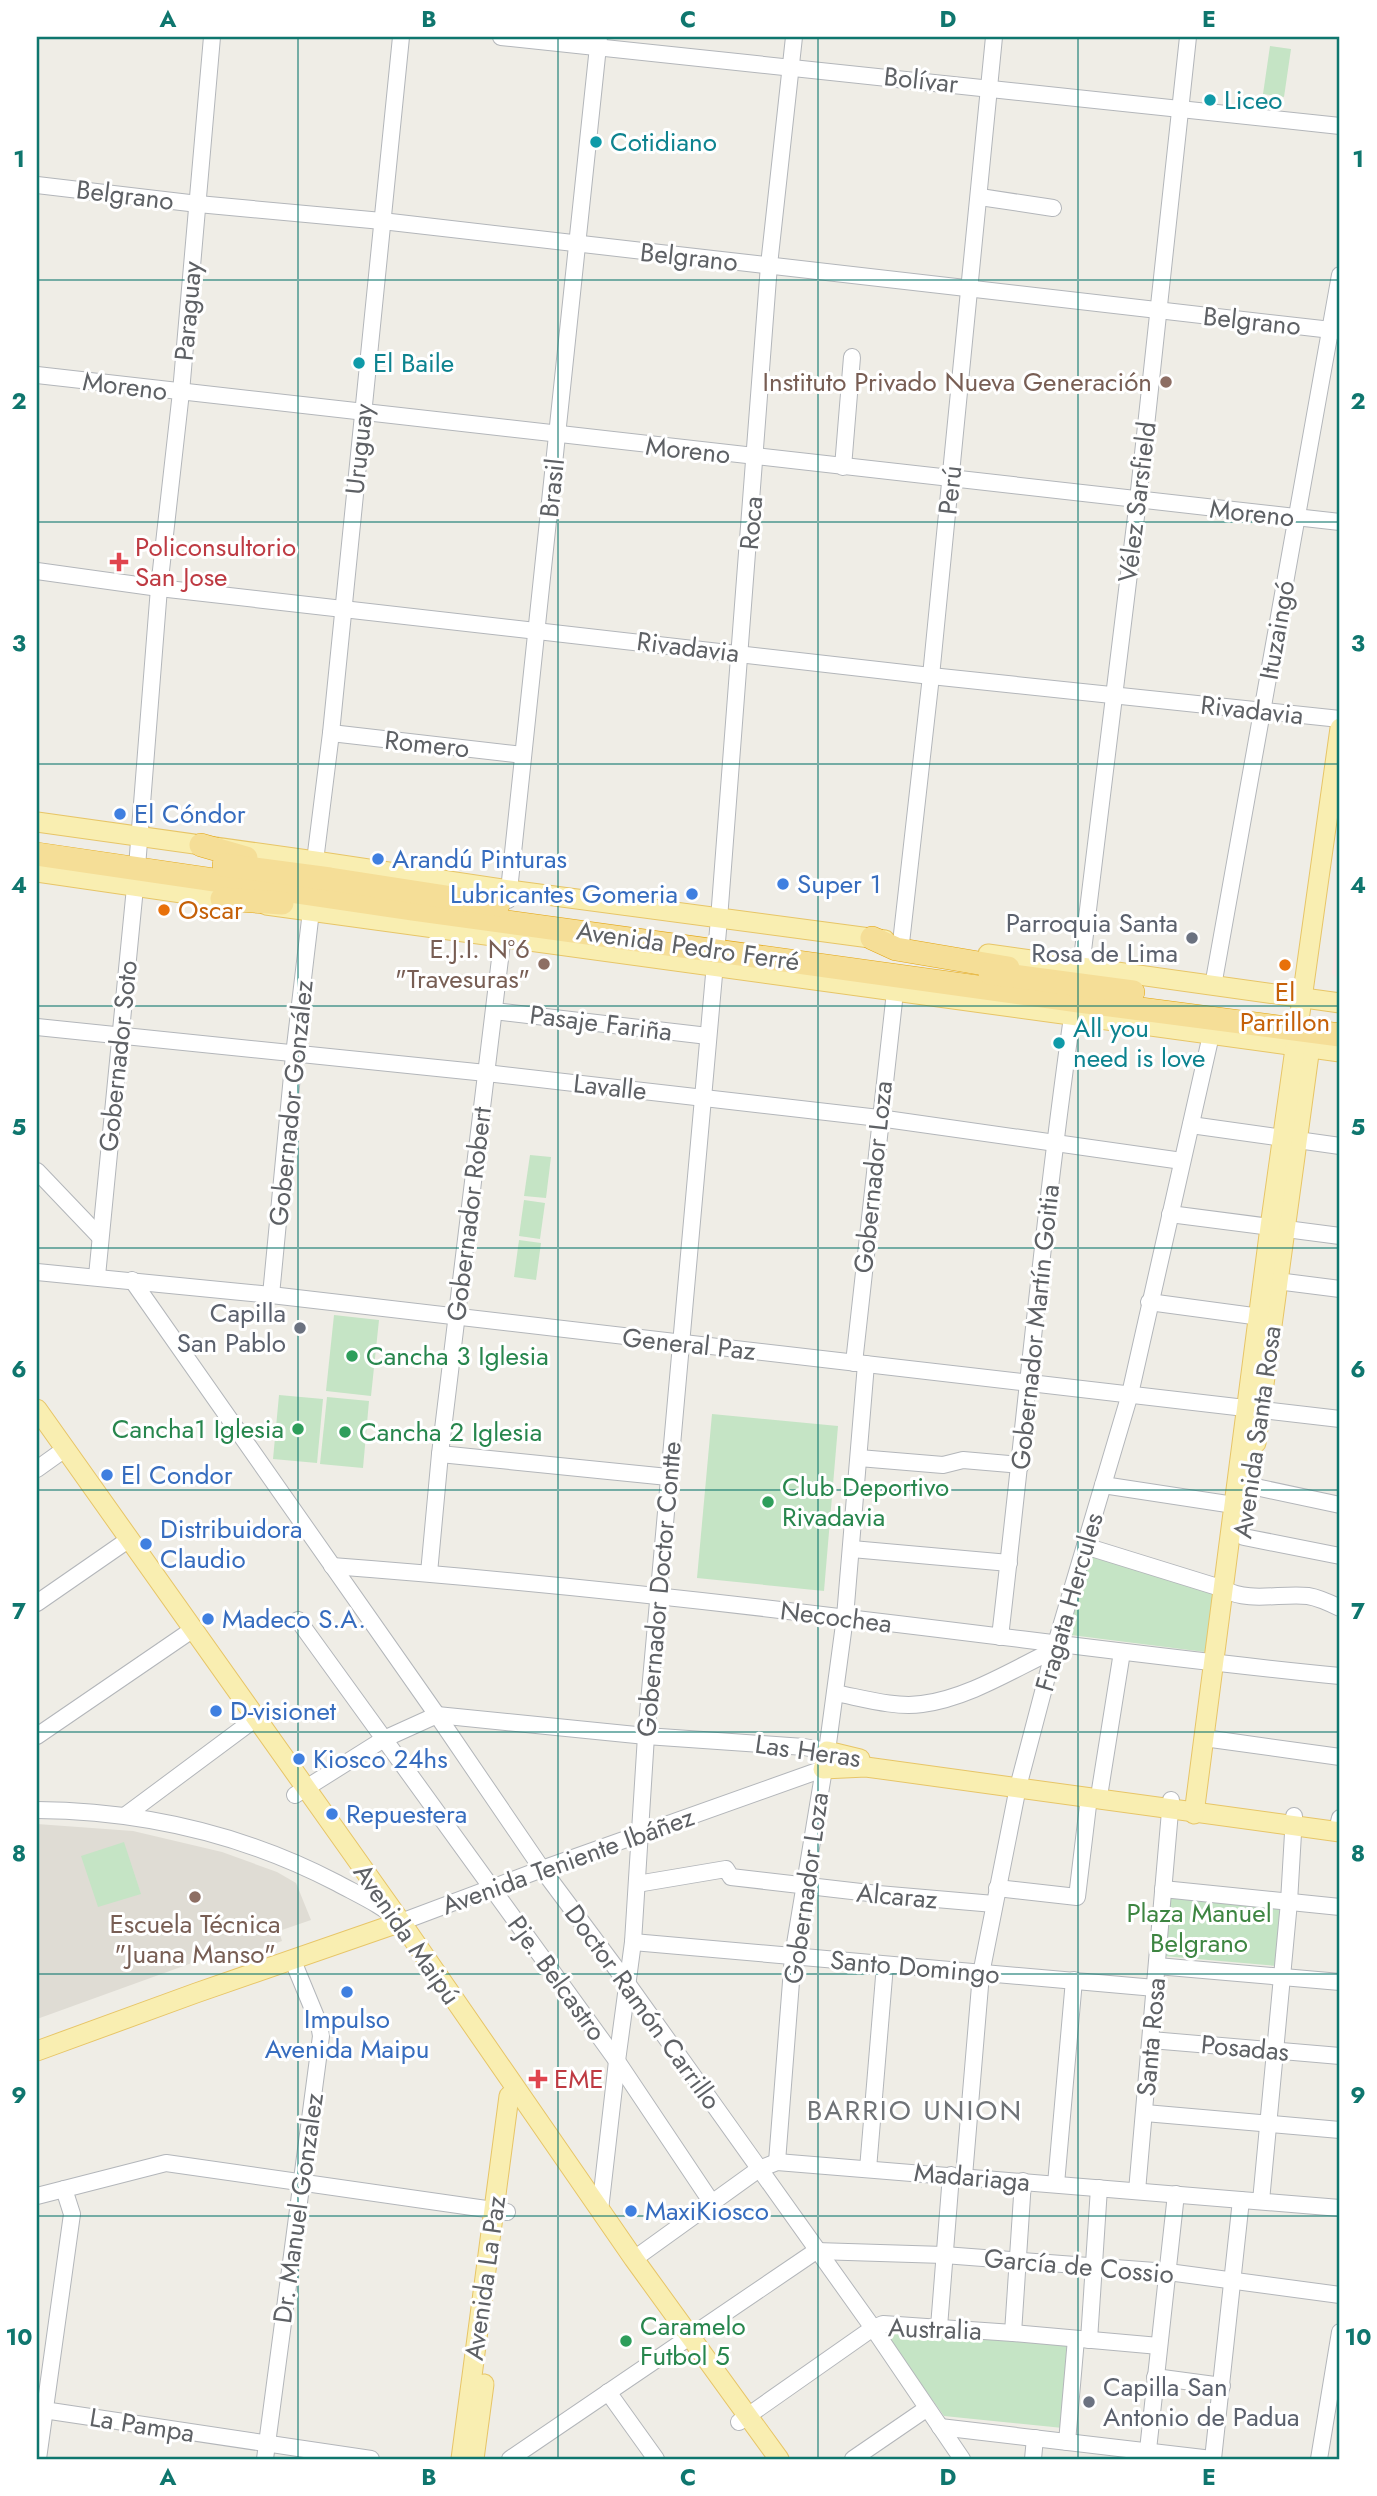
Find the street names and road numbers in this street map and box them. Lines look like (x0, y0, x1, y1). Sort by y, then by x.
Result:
street label: Bolívar (882, 57, 960, 103)
street label: Belgrano (74, 170, 176, 220)
street label: Belgrano (638, 233, 740, 281)
street label: Paraguay (165, 259, 211, 362)
street label: Belgrano (1201, 297, 1303, 345)
street label: Moreno (80, 362, 170, 410)
street label: Uruguay (335, 401, 383, 496)
street label: Vélez Sarsfield (1108, 419, 1166, 585)
street label: Moreno (644, 427, 732, 473)
street label: Brasil (530, 457, 574, 519)
street label: Perú (929, 463, 971, 517)
street label: Moreno (1208, 490, 1296, 536)
street label: Roca (730, 495, 772, 551)
street label: Ituzaingó (1250, 577, 1304, 683)
street label: Rivadavia (634, 622, 742, 672)
street label: Rivadavia (1199, 686, 1305, 734)
street label: Romero (383, 721, 471, 767)
street label: Avenida Pedro Ferré (574, 912, 802, 980)
street label: Gobernador Soto (89, 958, 147, 1154)
street label: Gobernador González (259, 978, 323, 1228)
street label: Pasaje Fariña (528, 995, 674, 1051)
street label: Lavalle (572, 1064, 648, 1110)
street label: Gobernador Loza (844, 1079, 902, 1275)
street label: Gobernador Robert (437, 1104, 501, 1323)
street label: Gobernador Martín Goitia (1001, 1182, 1069, 1472)
street label: General Paz (621, 1318, 758, 1370)
street label: Avenida Santa Rosa (1223, 1323, 1291, 1541)
street label: Gobernador Doctor Contte (627, 1440, 691, 1738)
street label: Fragata Hercules (1025, 1508, 1113, 1696)
street label: Necochea (778, 1591, 894, 1643)
street label: Las Heras (753, 1725, 863, 1777)
street label: Gobernador Loza (774, 1790, 838, 1986)
street label: Avenida Teniente Ibáñez (437, 1798, 700, 1924)
street label: Avenida Maipú (344, 1856, 470, 2012)
street label: Alcaraz (855, 1874, 939, 1918)
street label: Doctor Ramón Carrillo (555, 1897, 731, 2117)
street label: Pje. Belcastro (499, 1907, 615, 2049)
street label: Santo Domingo (829, 1941, 1001, 1993)
street label: Santa Rosa (1127, 1976, 1175, 2098)
street label: Posadas (1199, 2025, 1291, 2071)
street label: Dr. Manuel Gonzalez (263, 2090, 333, 2326)
street label: Madariaga (912, 2153, 1032, 2201)
street label: Avenida La Paz (455, 2193, 515, 2363)
street label: García de Cossio (982, 2239, 1176, 2293)
street label: Australia (888, 2308, 982, 2350)
street label: La Pampa (87, 2398, 197, 2452)

